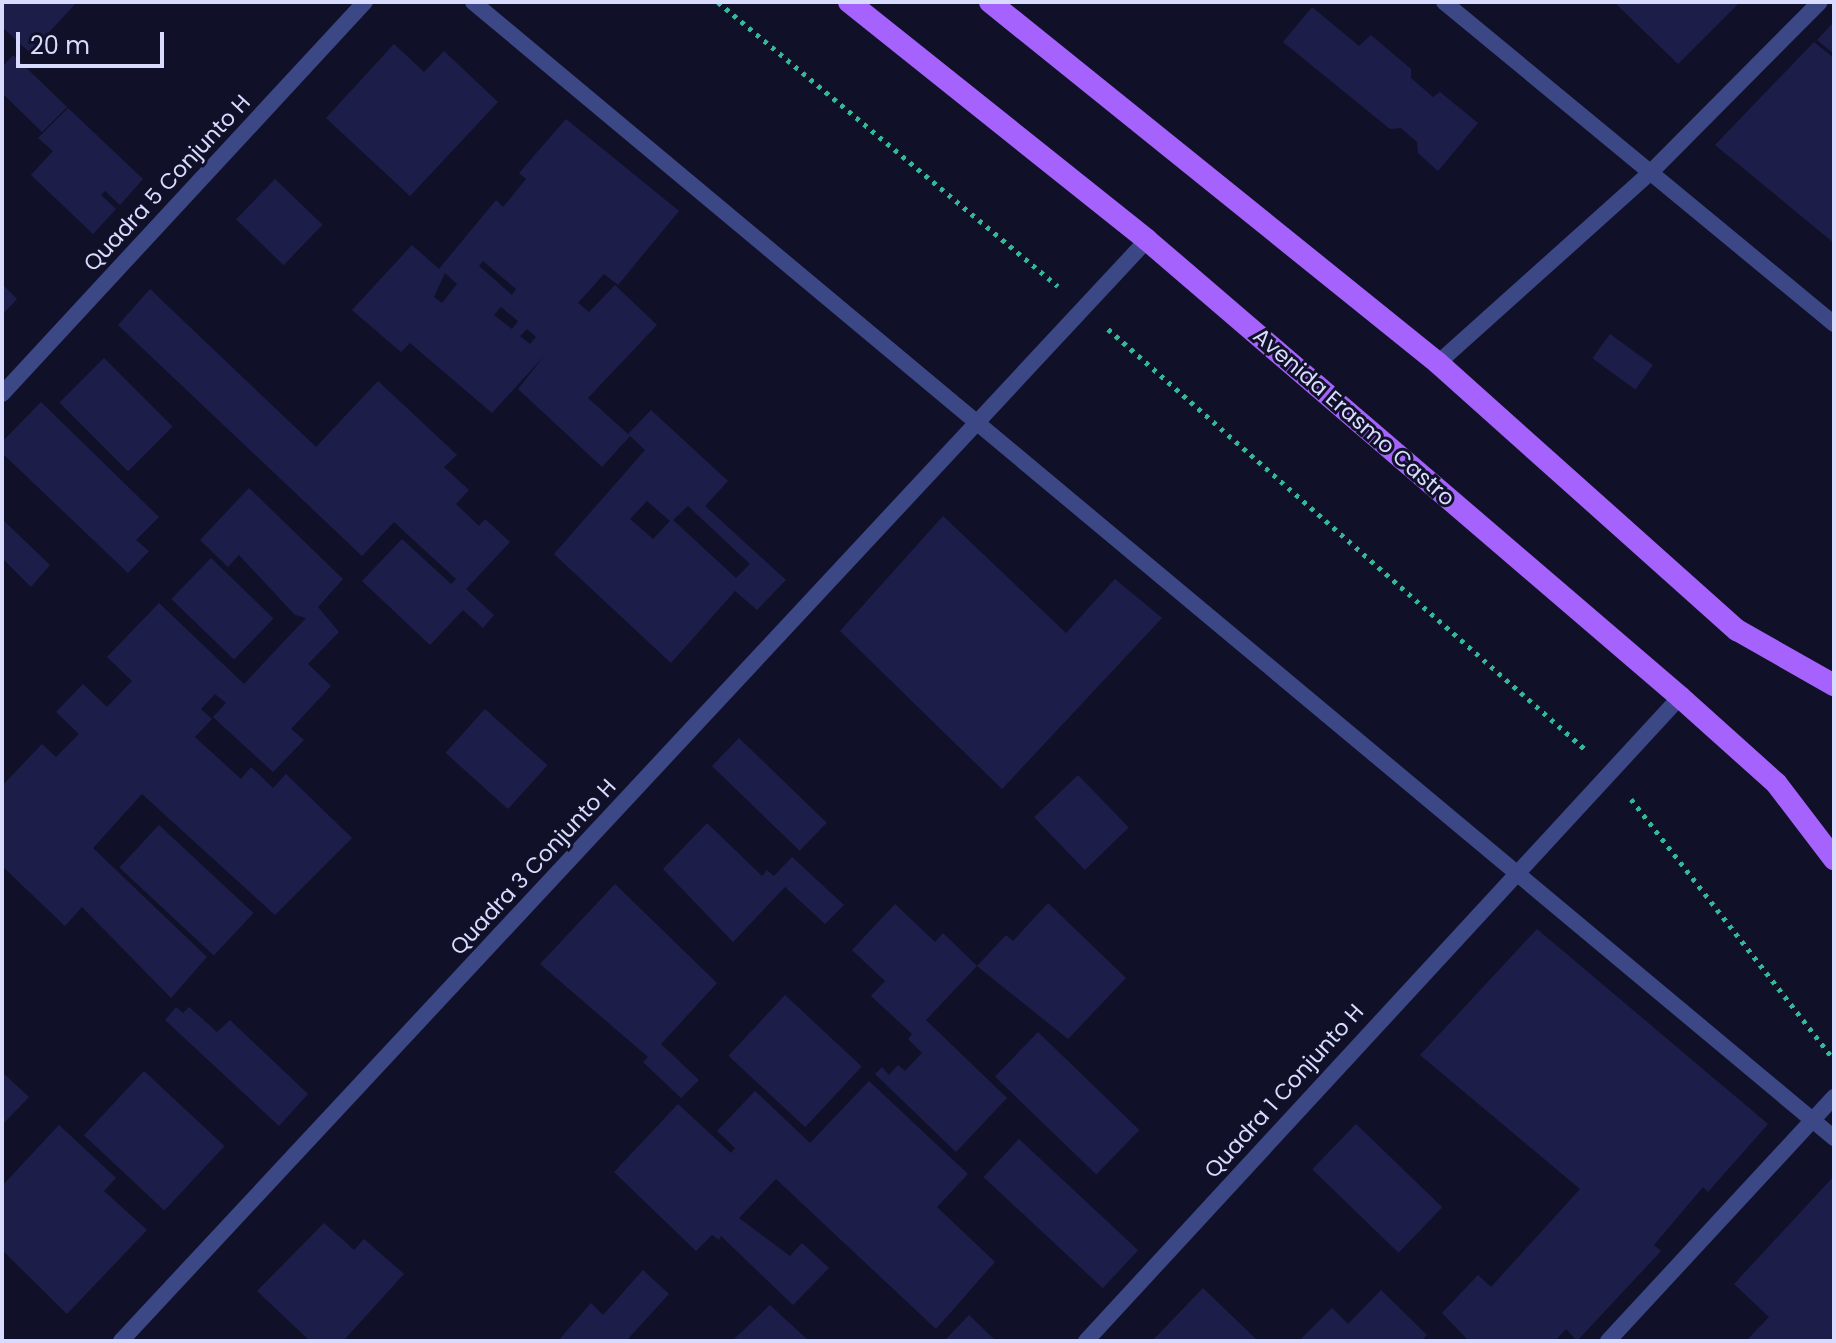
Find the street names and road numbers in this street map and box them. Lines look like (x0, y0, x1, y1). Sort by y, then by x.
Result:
street label: Quadra 5 Conjunto H (78, 89, 256, 277)
street label: Avenida Erasmo Castro (1248, 322, 1460, 512)
street label: Quadra 3 Conjunto H (445, 774, 621, 960)
street label: Quadra 1 Conjunto H (1199, 999, 1369, 1183)

